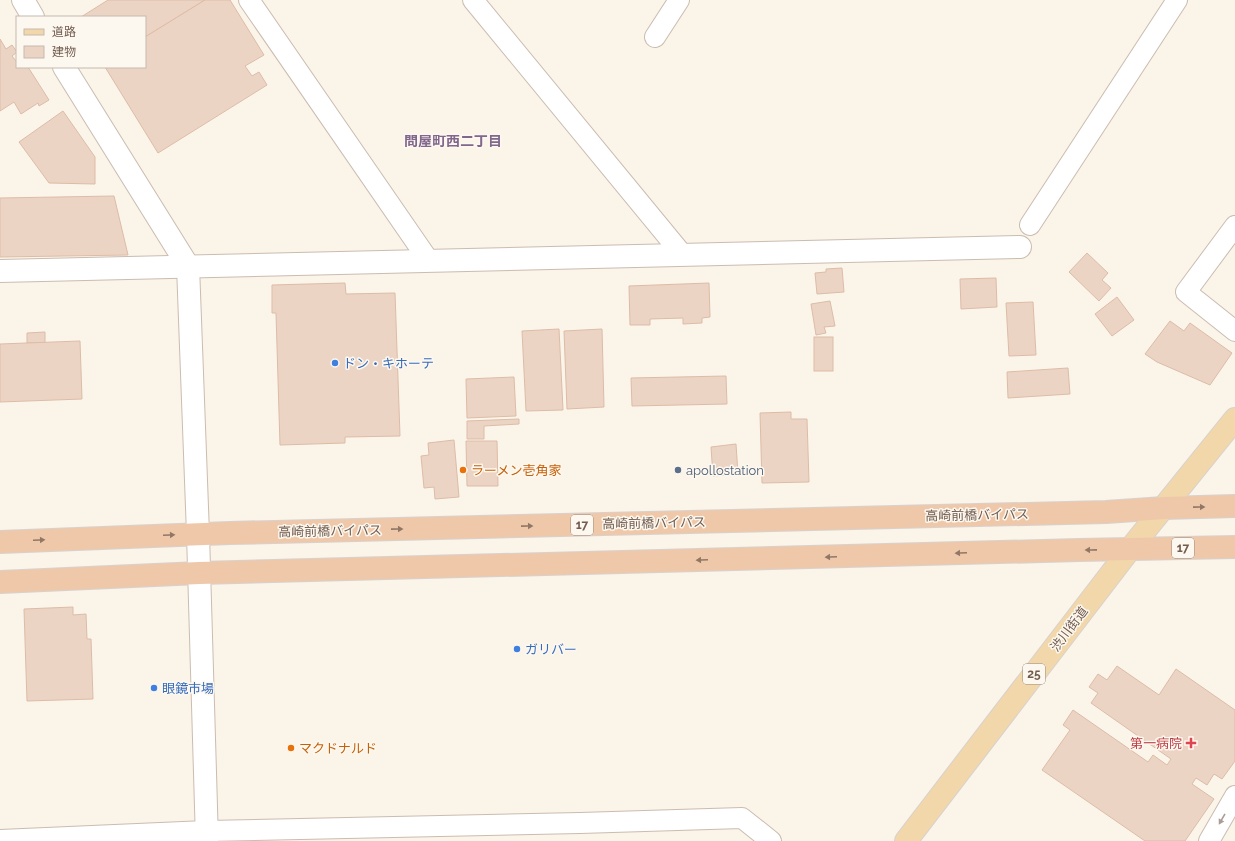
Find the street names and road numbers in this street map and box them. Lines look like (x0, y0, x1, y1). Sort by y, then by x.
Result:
street label: 高崎前橋バイパス (925, 507, 1029, 523)
road number: 17 (571, 515, 593, 535)
street label: 高崎前橋バイパス (602, 515, 706, 531)
street label: 高崎前橋バイパス (278, 523, 382, 539)
road number: 17 (1172, 538, 1194, 558)
street label: 渋川街道 (1047, 604, 1091, 654)
road number: 25 (1023, 664, 1045, 684)

